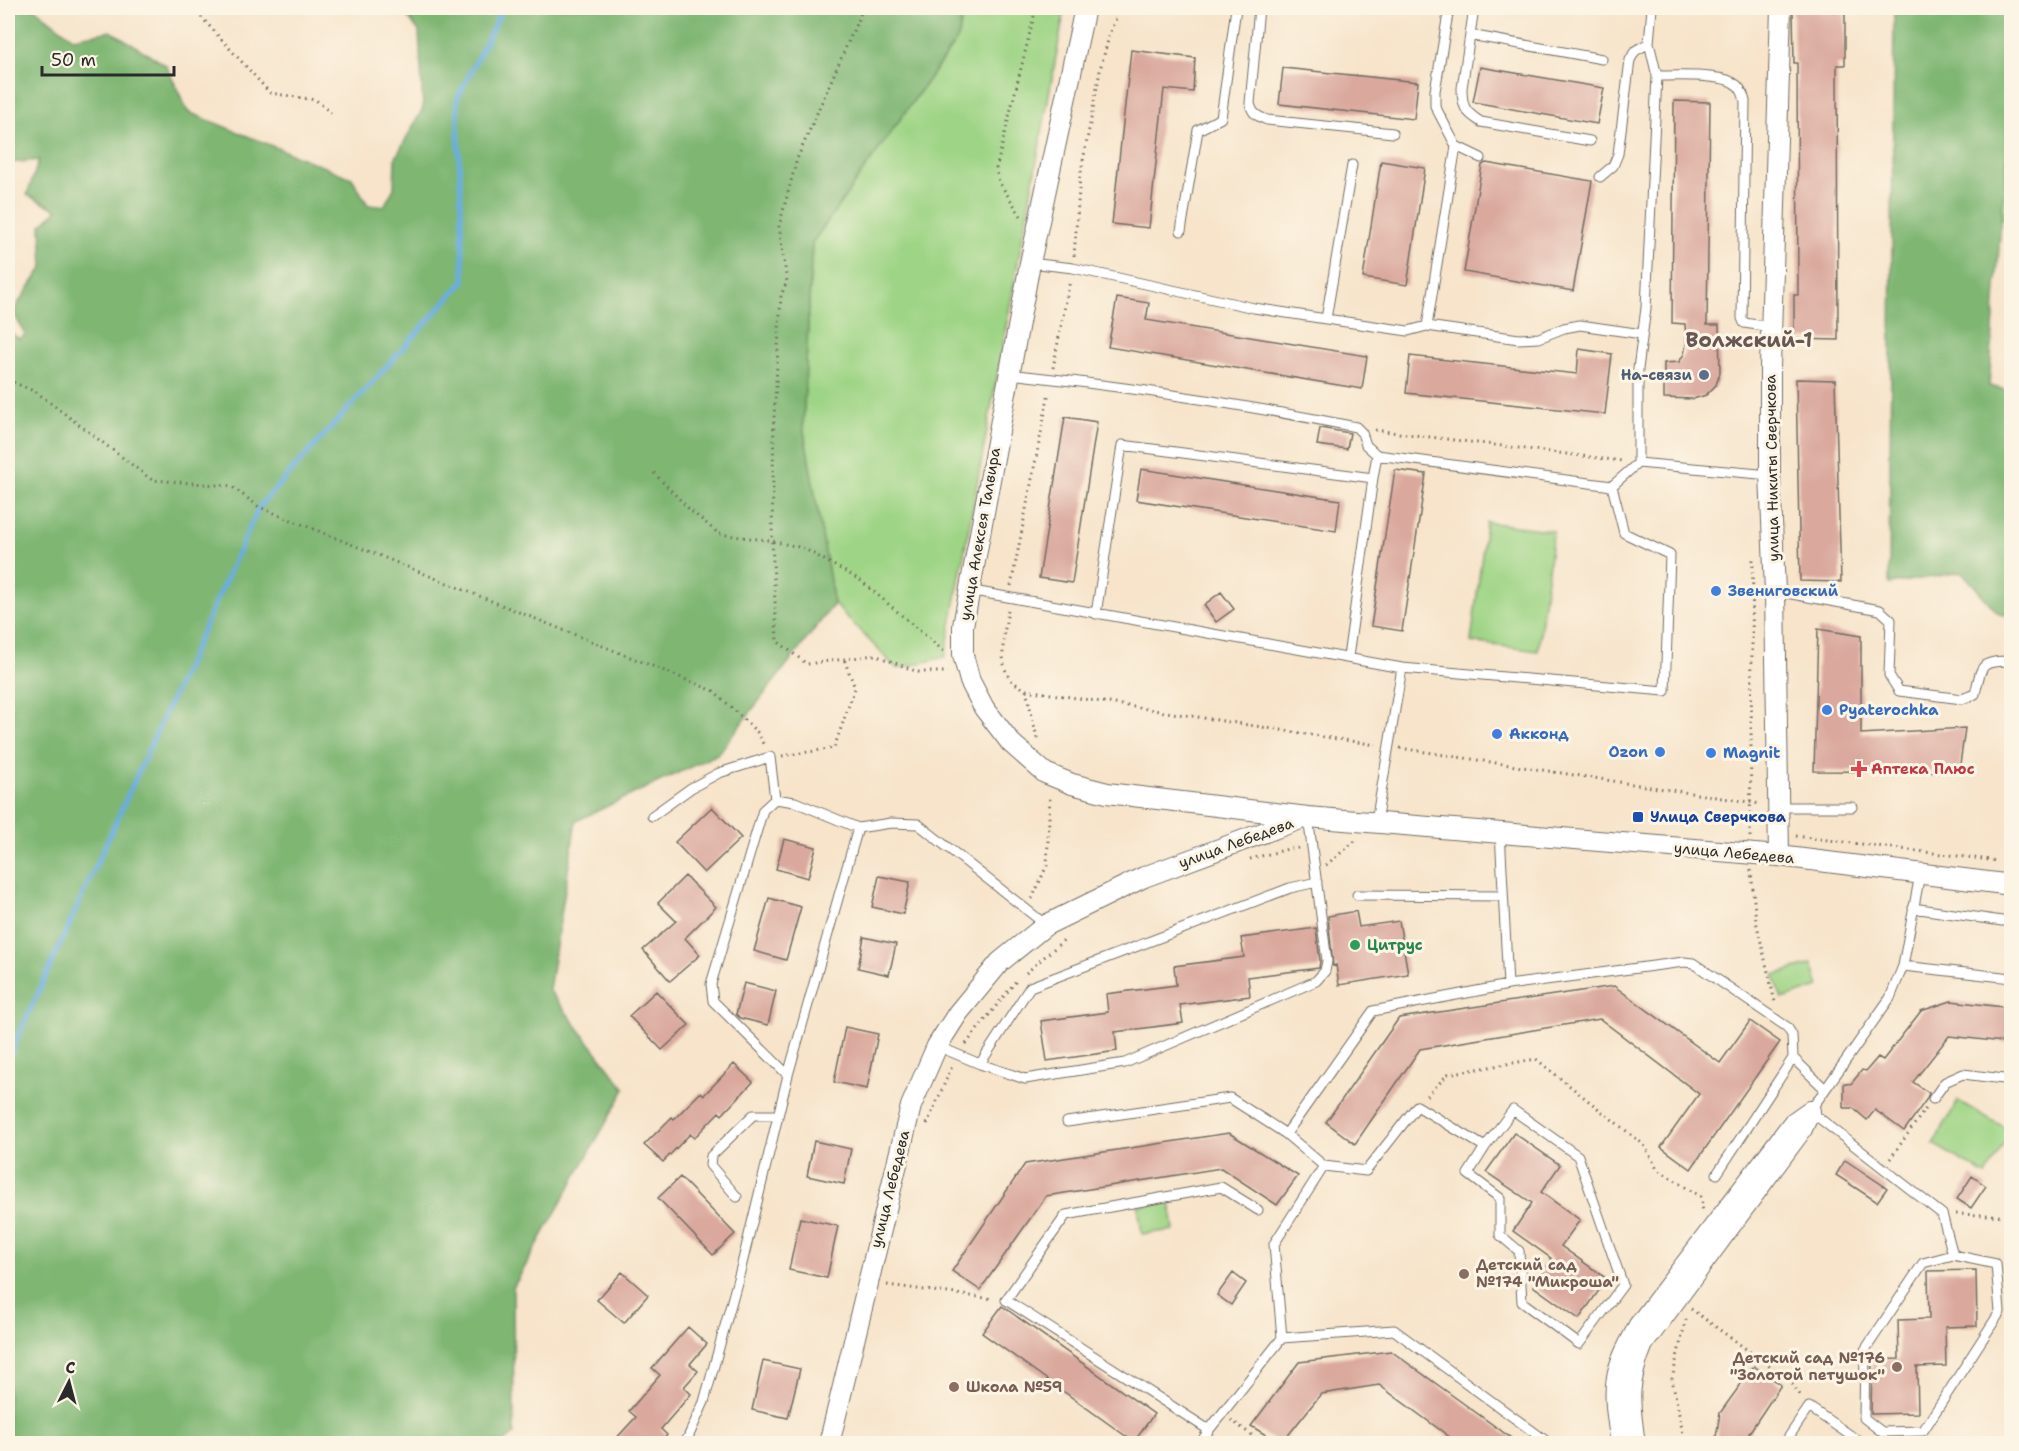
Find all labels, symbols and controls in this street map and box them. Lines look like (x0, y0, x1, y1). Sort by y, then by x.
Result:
scale bar (42, 39, 174, 77)
text: 50 m (51, 48, 96, 72)
district label: Волжский-1 (1686, 326, 1812, 354)
place label: На-связи (1621, 365, 1693, 385)
marker: На-связи (1697, 368, 1711, 382)
street label: улица Никиты Сверчкова (1760, 374, 1784, 562)
street label: улица Алексея Талвира (955, 445, 1005, 622)
place label: Звениговский (1728, 581, 1839, 601)
marker: Звениговский (1709, 584, 1723, 598)
place label: Pyaterochka (1839, 700, 1939, 720)
marker: Pyaterochka (1820, 703, 1834, 717)
place label: Акконд (1509, 724, 1569, 744)
marker: Акконд (1490, 727, 1504, 741)
place label: Ozon (1608, 742, 1648, 762)
place label: Magnit (1723, 743, 1780, 763)
marker: Ozon (1653, 745, 1667, 759)
marker: Magnit (1704, 746, 1718, 760)
place label: Аптека Плюс (1871, 759, 1975, 779)
marker: Аптека Плюс (1852, 762, 1866, 776)
place label: Улица Сверчкова (1650, 807, 1787, 827)
marker: Улица Сверчкова (1631, 810, 1645, 824)
street label: улица Лебедева (1176, 813, 1297, 873)
street label: улица Лебедева (1673, 838, 1796, 868)
place label: Цитрус (1367, 935, 1423, 955)
marker: Цитрус (1348, 938, 1362, 952)
street label: улица Лебедева (866, 1127, 914, 1250)
place label: Детский сад №174 "Микроша" (1476, 1255, 1619, 1292)
marker: Детский сад №174 "Микроша" (1457, 1267, 1471, 1281)
place label: Детский сад №176 "Золотой петушок" (1730, 1348, 1885, 1385)
north arrow (39, 1352, 99, 1412)
text: С (65, 1357, 77, 1379)
marker: Детский сад №176 "Золотой петушок" (1890, 1360, 1904, 1374)
place label: Школа №59 (966, 1377, 1062, 1397)
marker: Школа №59 (947, 1380, 961, 1394)

